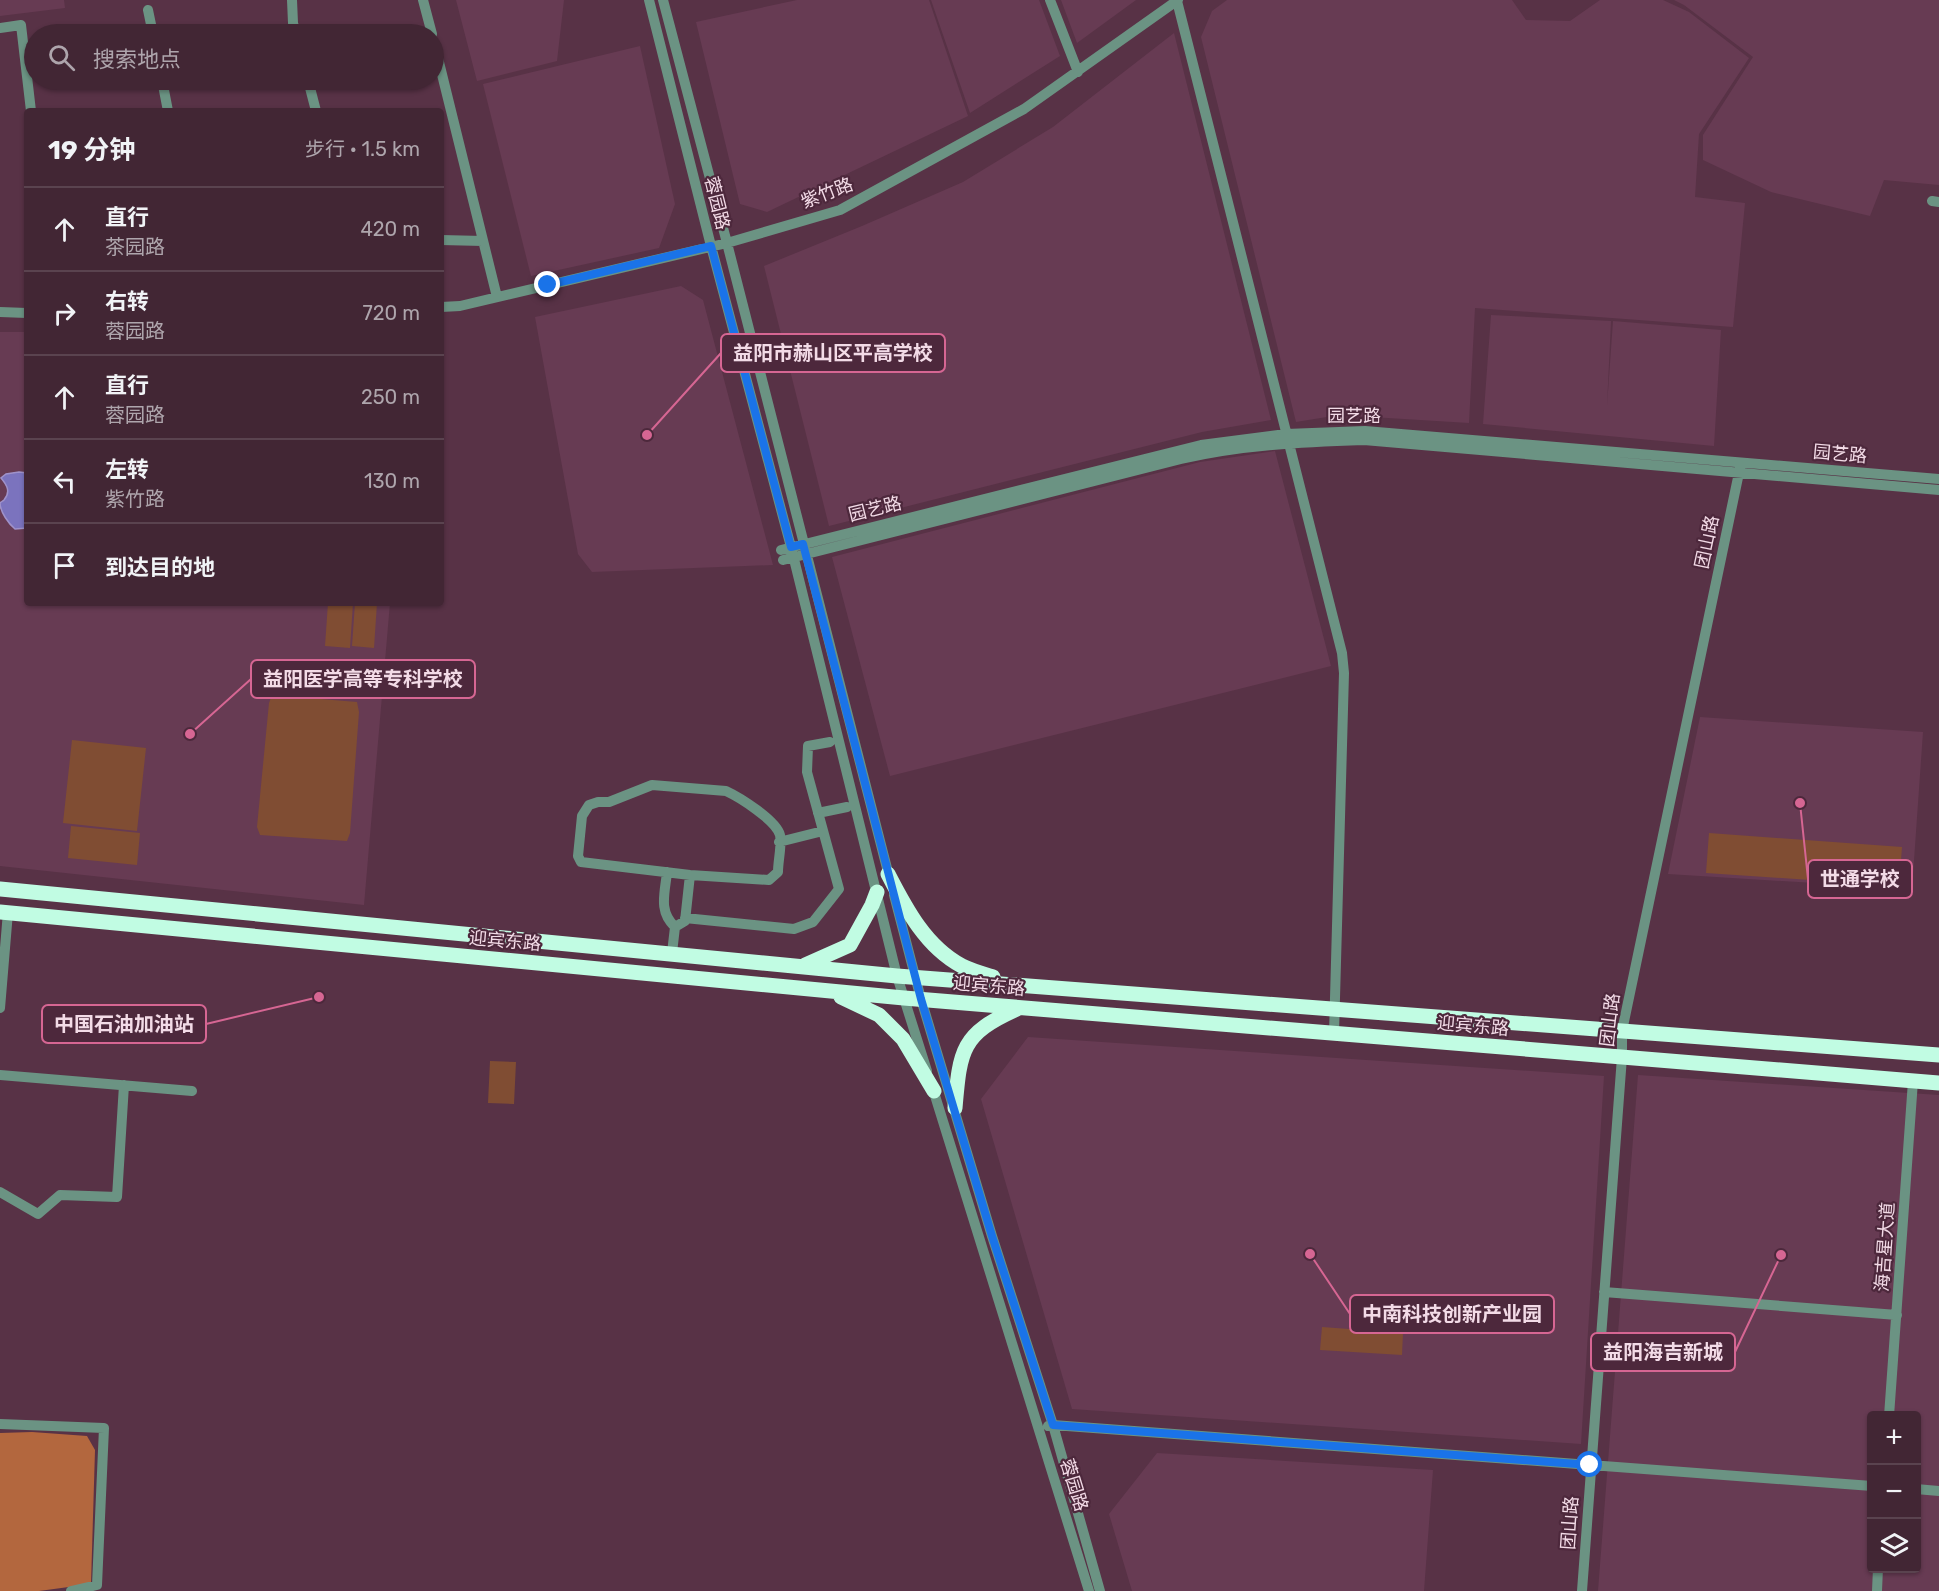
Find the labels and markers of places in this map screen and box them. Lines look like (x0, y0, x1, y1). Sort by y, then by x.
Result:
callout: 益阳市赫山区平高学校 (721, 334, 945, 372)
callout: 益阳医学高等专科学校 (251, 660, 475, 698)
callout: 世通学校 (1808, 860, 1912, 898)
callout: 中国石油加油站 (42, 1005, 206, 1043)
callout: 中南科技创新产业园 (1350, 1295, 1554, 1333)
callout: 益阳海吉新城 (1591, 1333, 1735, 1371)

